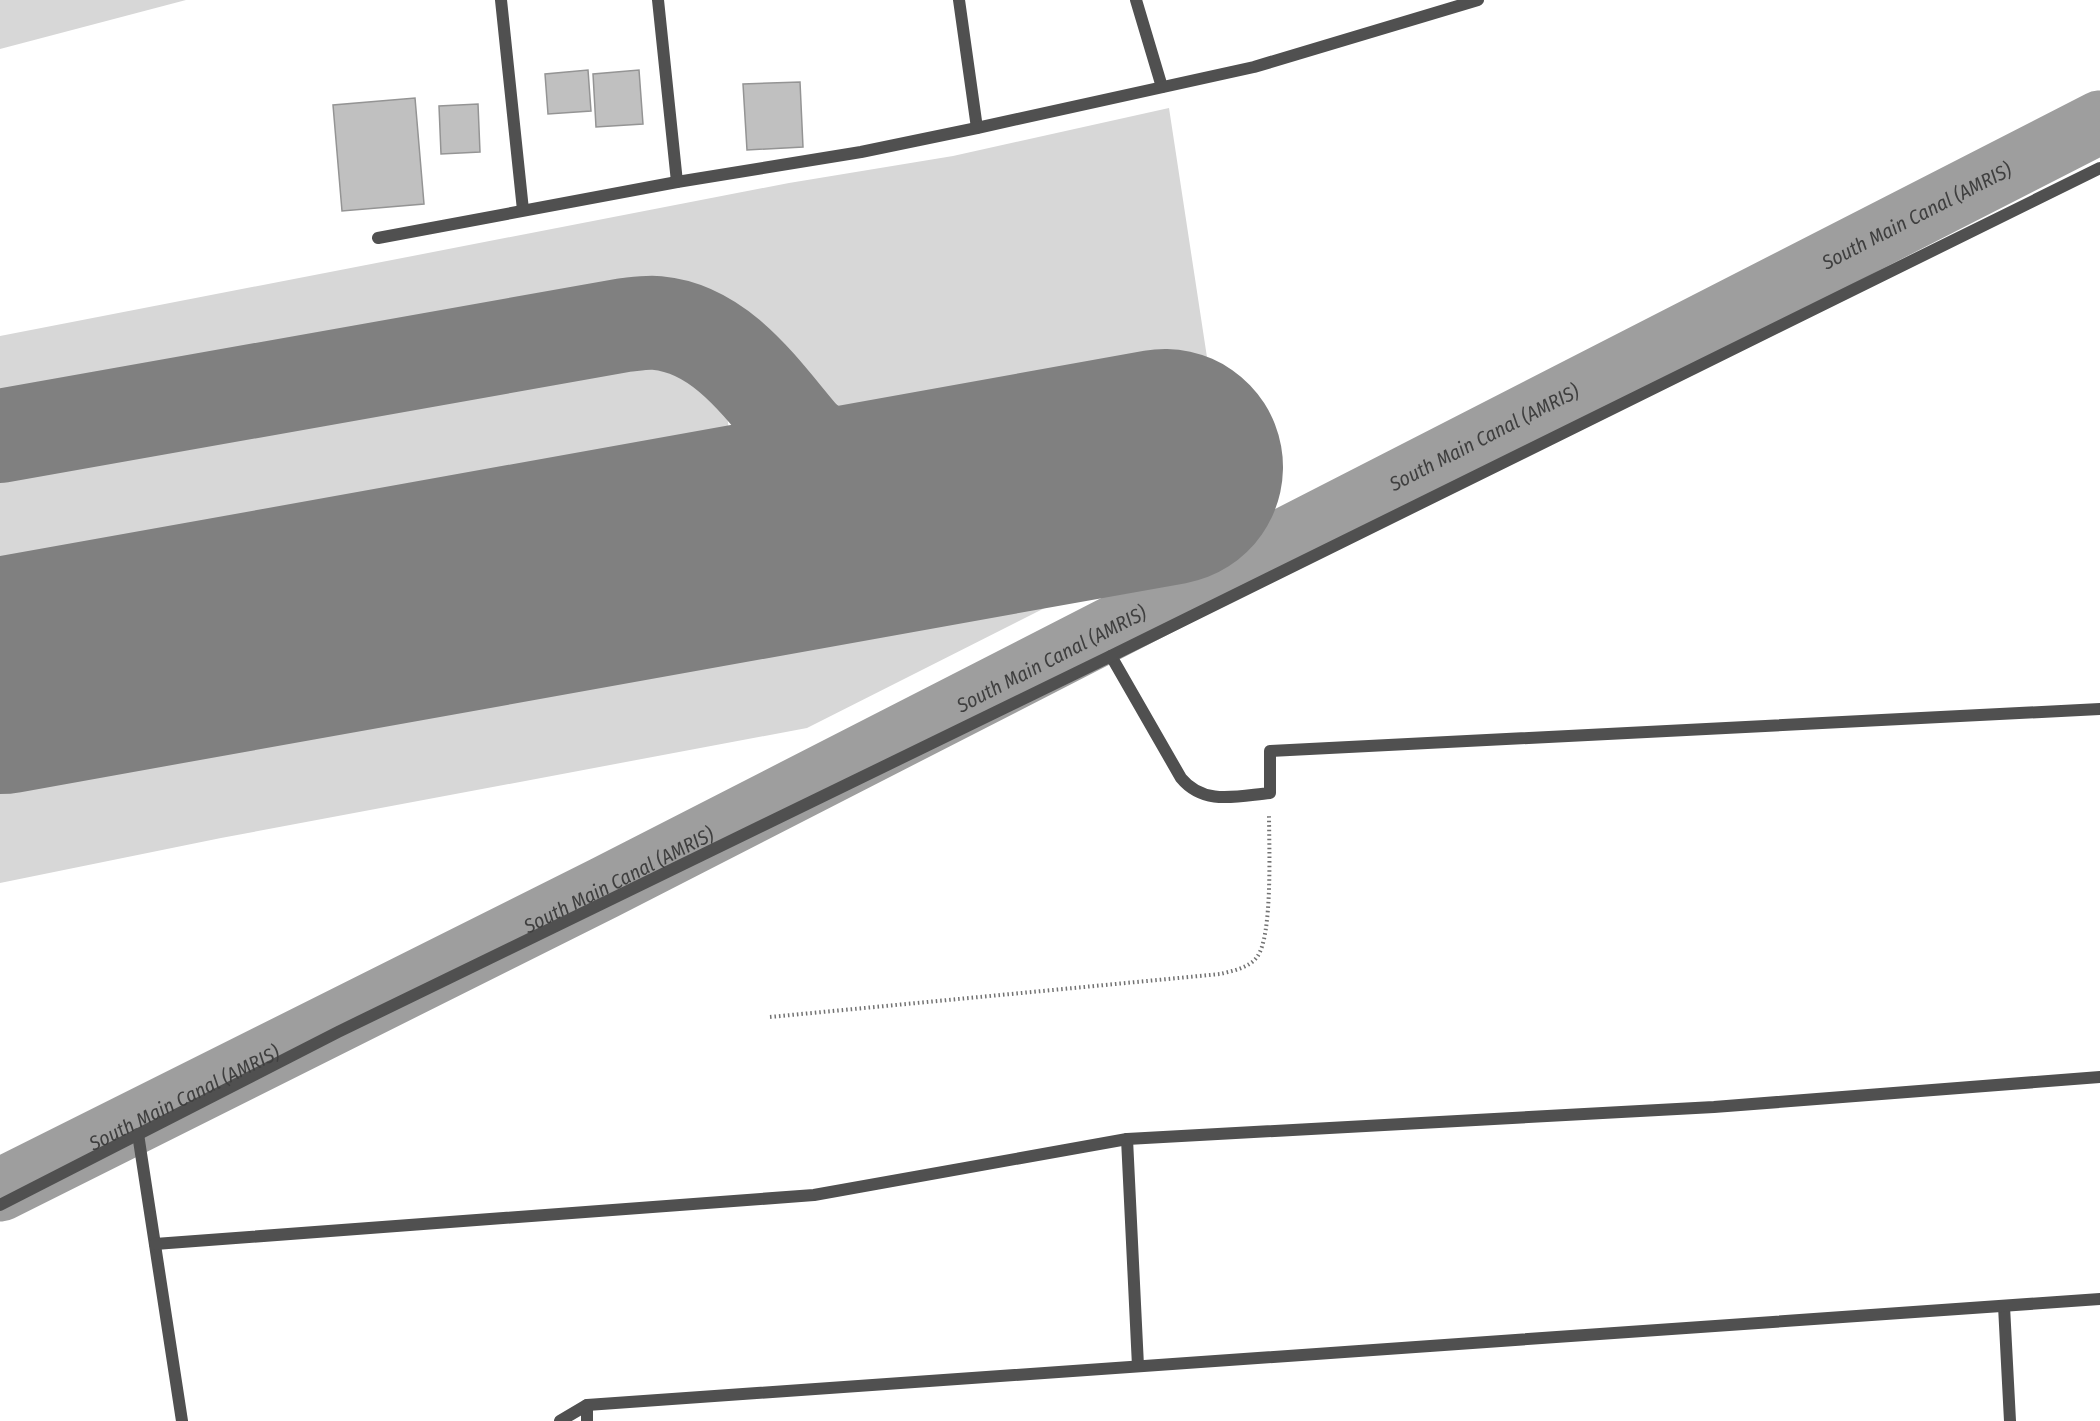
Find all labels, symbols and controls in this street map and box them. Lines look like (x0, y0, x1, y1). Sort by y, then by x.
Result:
water label: South Main Canal (AMRIS) (1817, 157, 2016, 275)
water label: South Main Canal (AMRIS) (1384, 379, 1583, 496)
water label: South Main Canal (AMRIS) (952, 600, 1150, 718)
water label: South Main Canal (AMRIS) (519, 822, 718, 939)
water label: South Main Canal (AMRIS) (84, 1040, 284, 1156)

